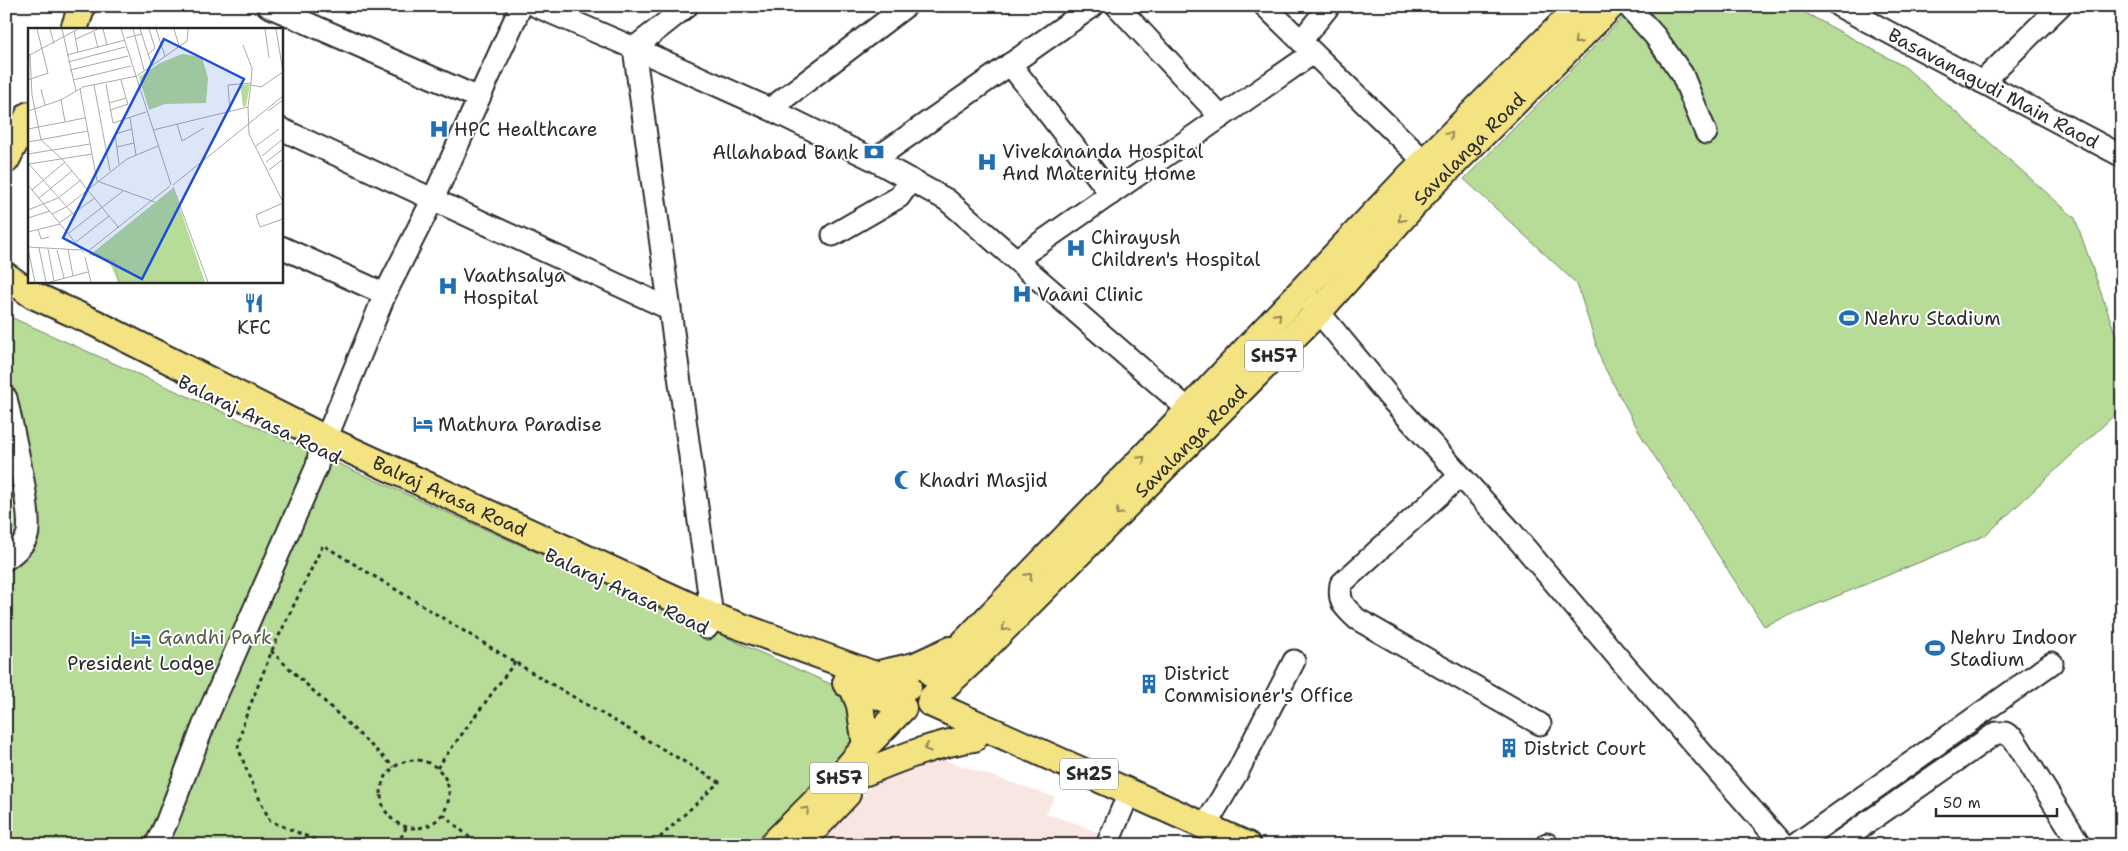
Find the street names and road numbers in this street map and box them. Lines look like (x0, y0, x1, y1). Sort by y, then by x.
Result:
street label: Basavanagudi Main Raod (1884, 22, 2103, 155)
street label: Savalanga Road (1407, 87, 1531, 210)
road number: SH57 (1245, 341, 1303, 372)
street label: Balaraj Arasa Road (174, 369, 346, 470)
street label: Savalanga Road (1129, 379, 1252, 503)
street label: Balraj Arasa Road (369, 450, 531, 543)
street label: Balaraj Arasa Road (540, 542, 713, 641)
road number: SH25 (1060, 759, 1118, 790)
road number: SH57 (810, 762, 868, 794)

